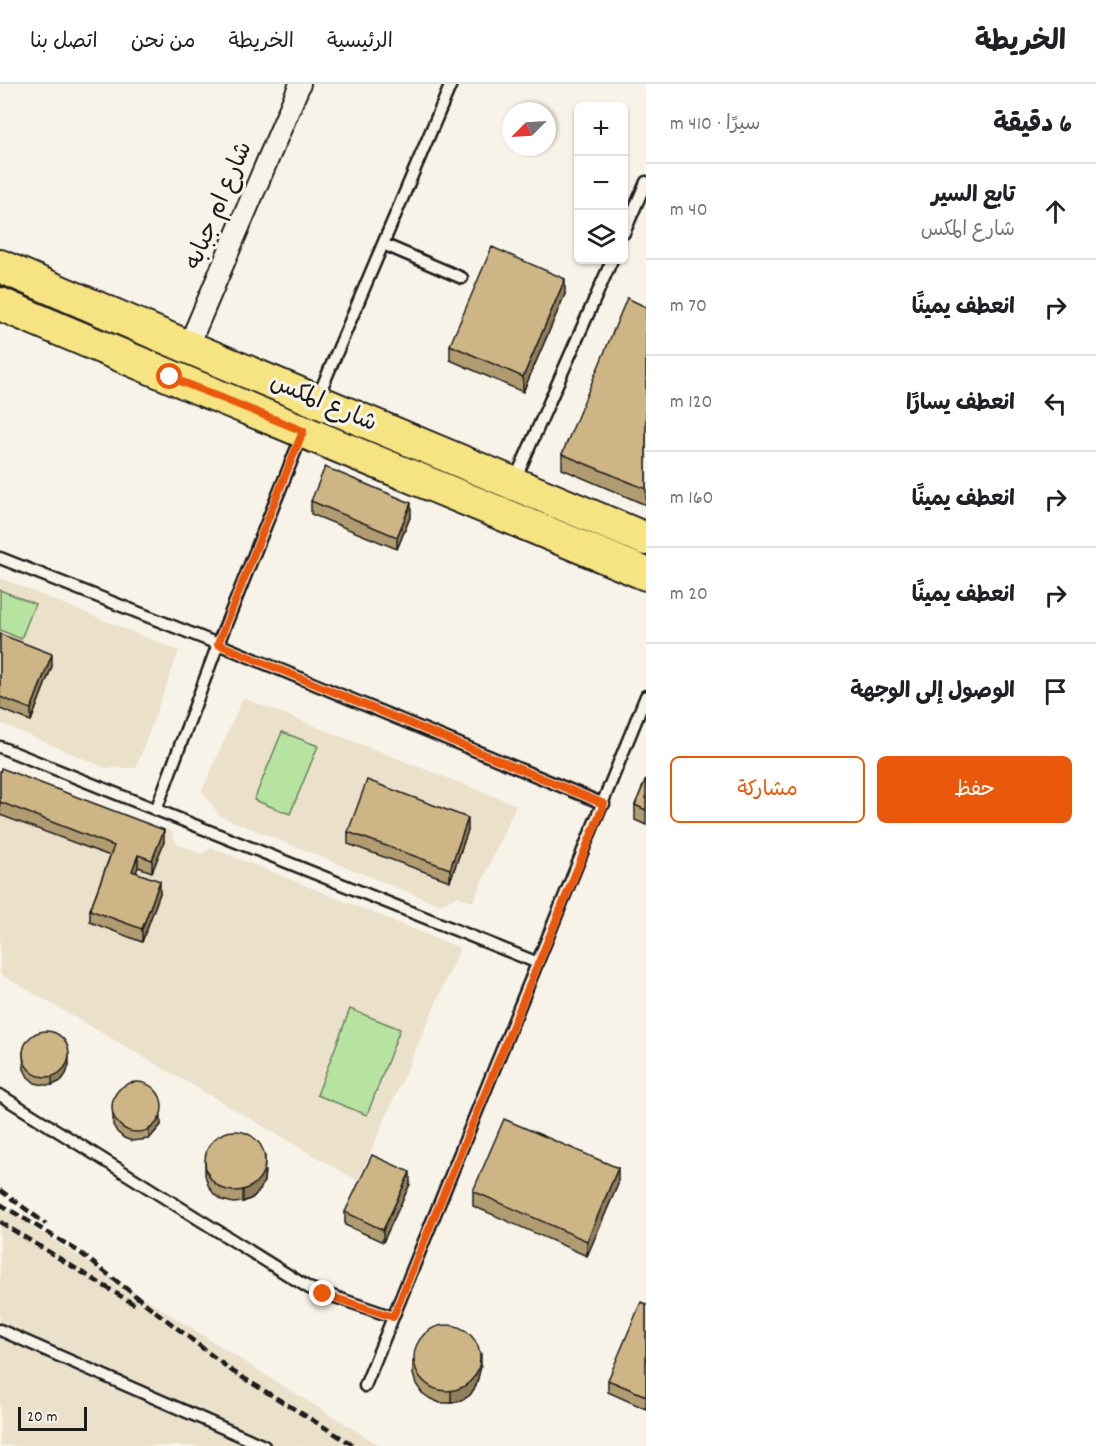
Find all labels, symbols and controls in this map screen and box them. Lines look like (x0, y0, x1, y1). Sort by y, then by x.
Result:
text: الخريطة (975, 24, 1066, 64)
text: اتصل بنا (30, 28, 98, 58)
text: من نحن (131, 28, 195, 58)
text: الخريطة (228, 28, 294, 58)
text: الرئيسية (327, 28, 393, 58)
north arrow (502, 102, 556, 156)
map controls (574, 102, 628, 264)
button: + (574, 102, 628, 156)
text: 6 دقيقة (993, 107, 1072, 144)
text: سيرًا · 410 m (670, 111, 760, 139)
street label: شارع ام جبابه (178, 137, 262, 275)
button: − (574, 156, 628, 210)
text: تابع السير (932, 181, 1015, 212)
icon: ahead (1039, 195, 1072, 228)
text: 40 m (670, 197, 708, 225)
button: layers (574, 210, 628, 264)
text: شارع المكس (921, 217, 1015, 245)
icon: right (1039, 291, 1072, 324)
text: 70 m (670, 293, 707, 321)
text: انعطف يمينًا (912, 293, 1015, 324)
route start (156, 363, 182, 389)
street label: شارع المكس (264, 366, 382, 442)
icon: left (1039, 387, 1072, 420)
text: 120 m (670, 389, 712, 417)
text: انعطف يسارًا (906, 389, 1015, 420)
icon: right (1039, 483, 1072, 516)
text: 160 m (670, 485, 713, 513)
text: انعطف يمينًا (912, 485, 1015, 516)
icon: right (1039, 579, 1072, 612)
text: 20 m (670, 581, 708, 609)
text: انعطف يمينًا (912, 581, 1015, 612)
icon: arrive (1039, 675, 1072, 708)
text: الوصول إلى الوجهة (850, 677, 1015, 708)
button: مشاركة (670, 756, 865, 823)
button: حفظ (877, 756, 1072, 823)
route end (309, 1280, 335, 1306)
scale bar (18, 1404, 87, 1432)
text: 20 m (27, 1406, 57, 1429)

